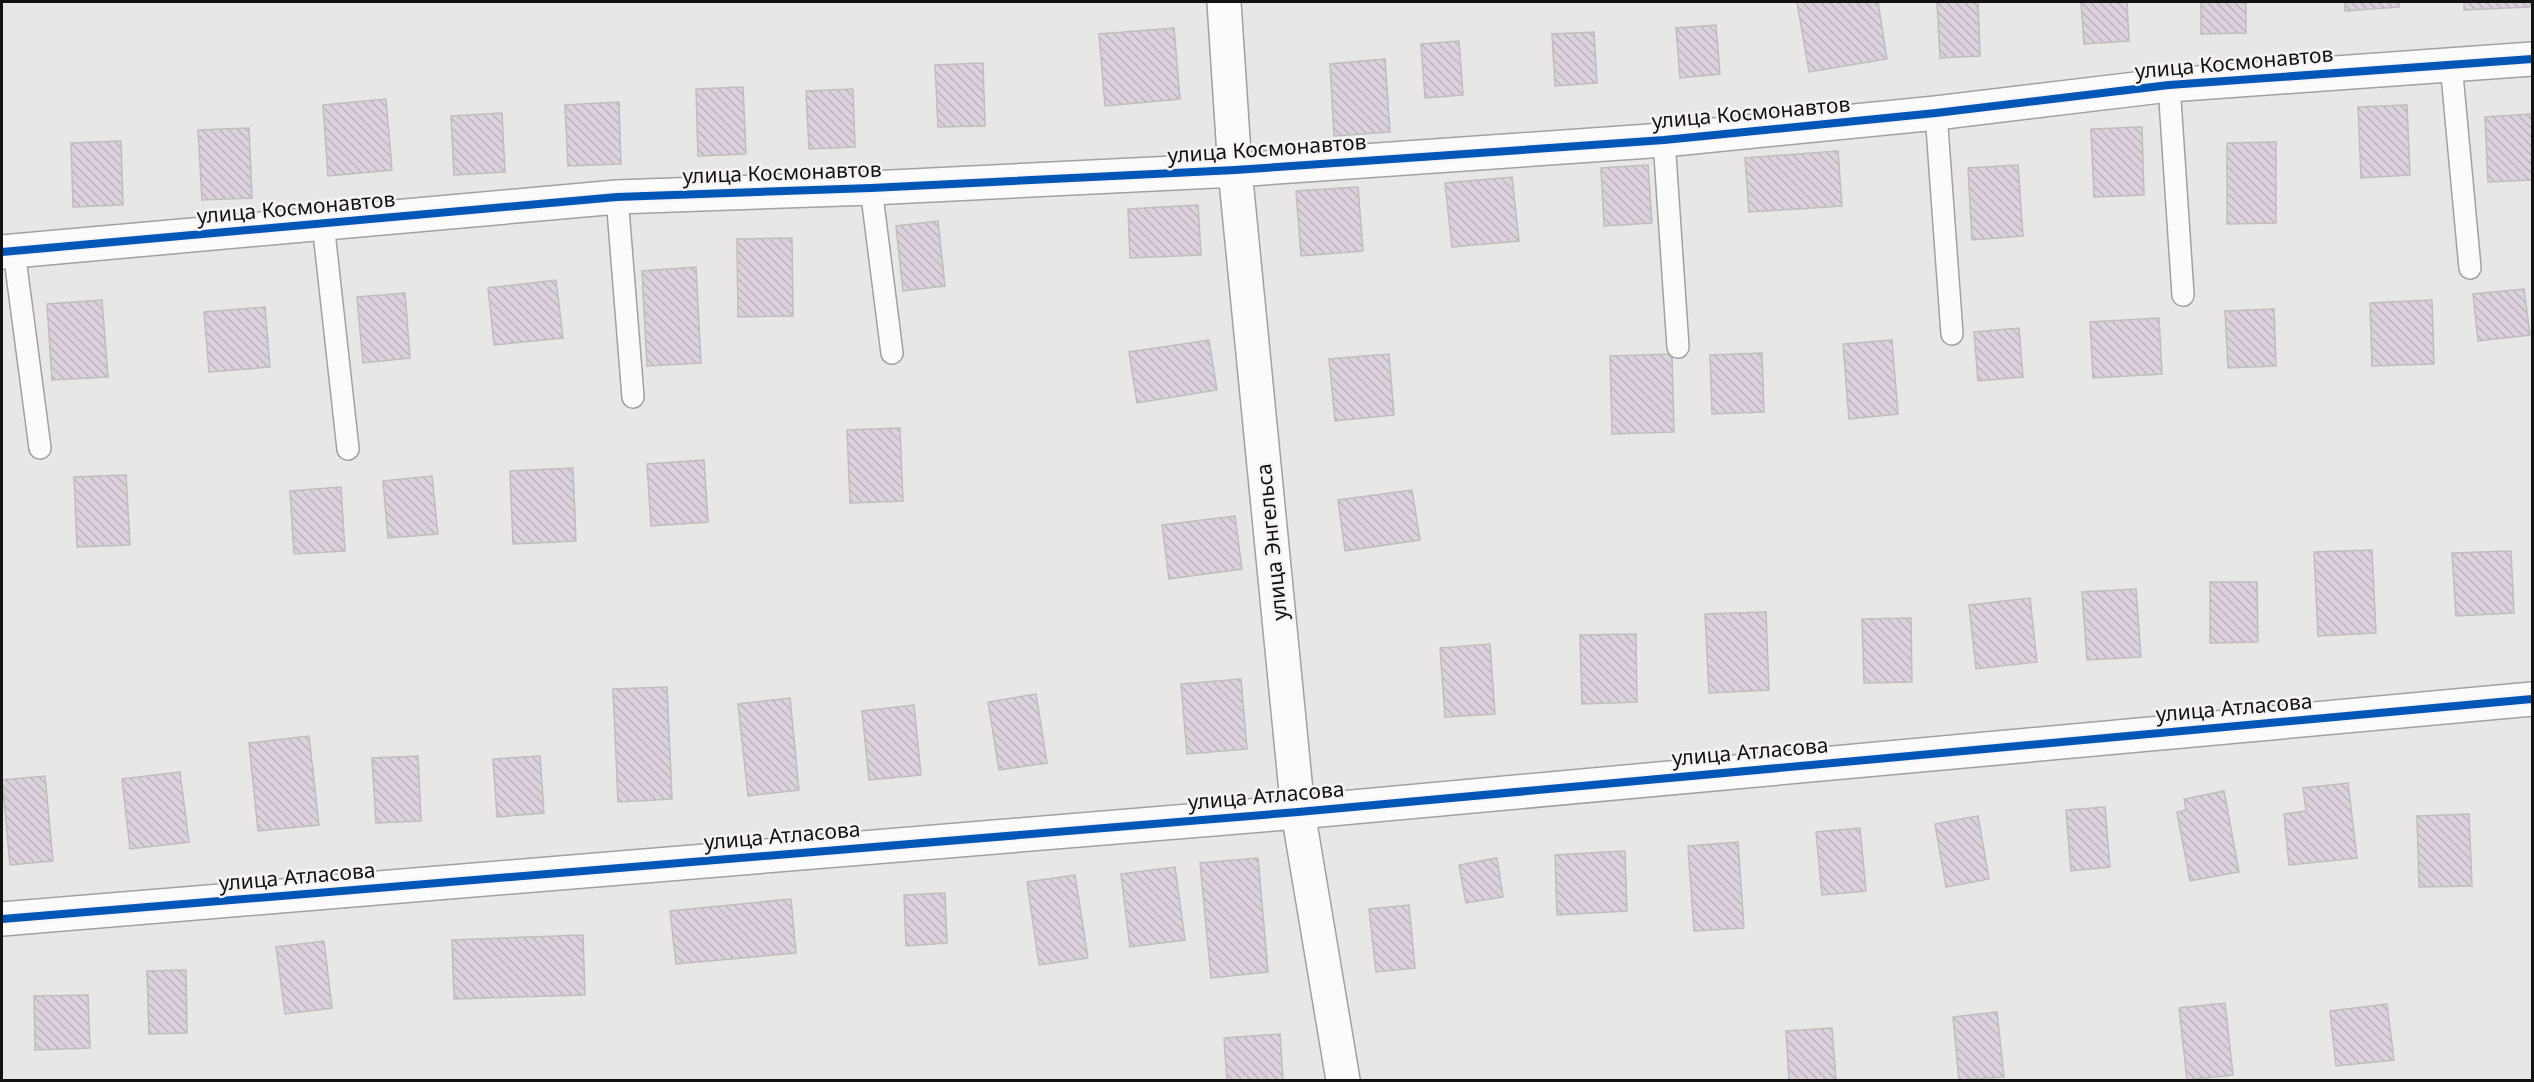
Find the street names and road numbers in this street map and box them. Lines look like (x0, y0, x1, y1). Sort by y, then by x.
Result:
street label: улица Космонавтов (2133, 39, 2334, 85)
street label: улица Космонавтов (1650, 89, 1851, 135)
street label: улица Космонавтов (1167, 127, 1367, 169)
street label: улица Космонавтов (682, 155, 882, 189)
street label: улица Космонавтов (195, 184, 396, 230)
street label: улица Энгельса (1249, 462, 1293, 622)
street label: улица Атласова (2154, 686, 2313, 728)
street label: улица Атласова (1670, 730, 1829, 772)
street label: улица Атласова (1186, 774, 1345, 816)
street label: улица Атласова (702, 814, 861, 856)
street label: улица Атласова (217, 855, 376, 897)

